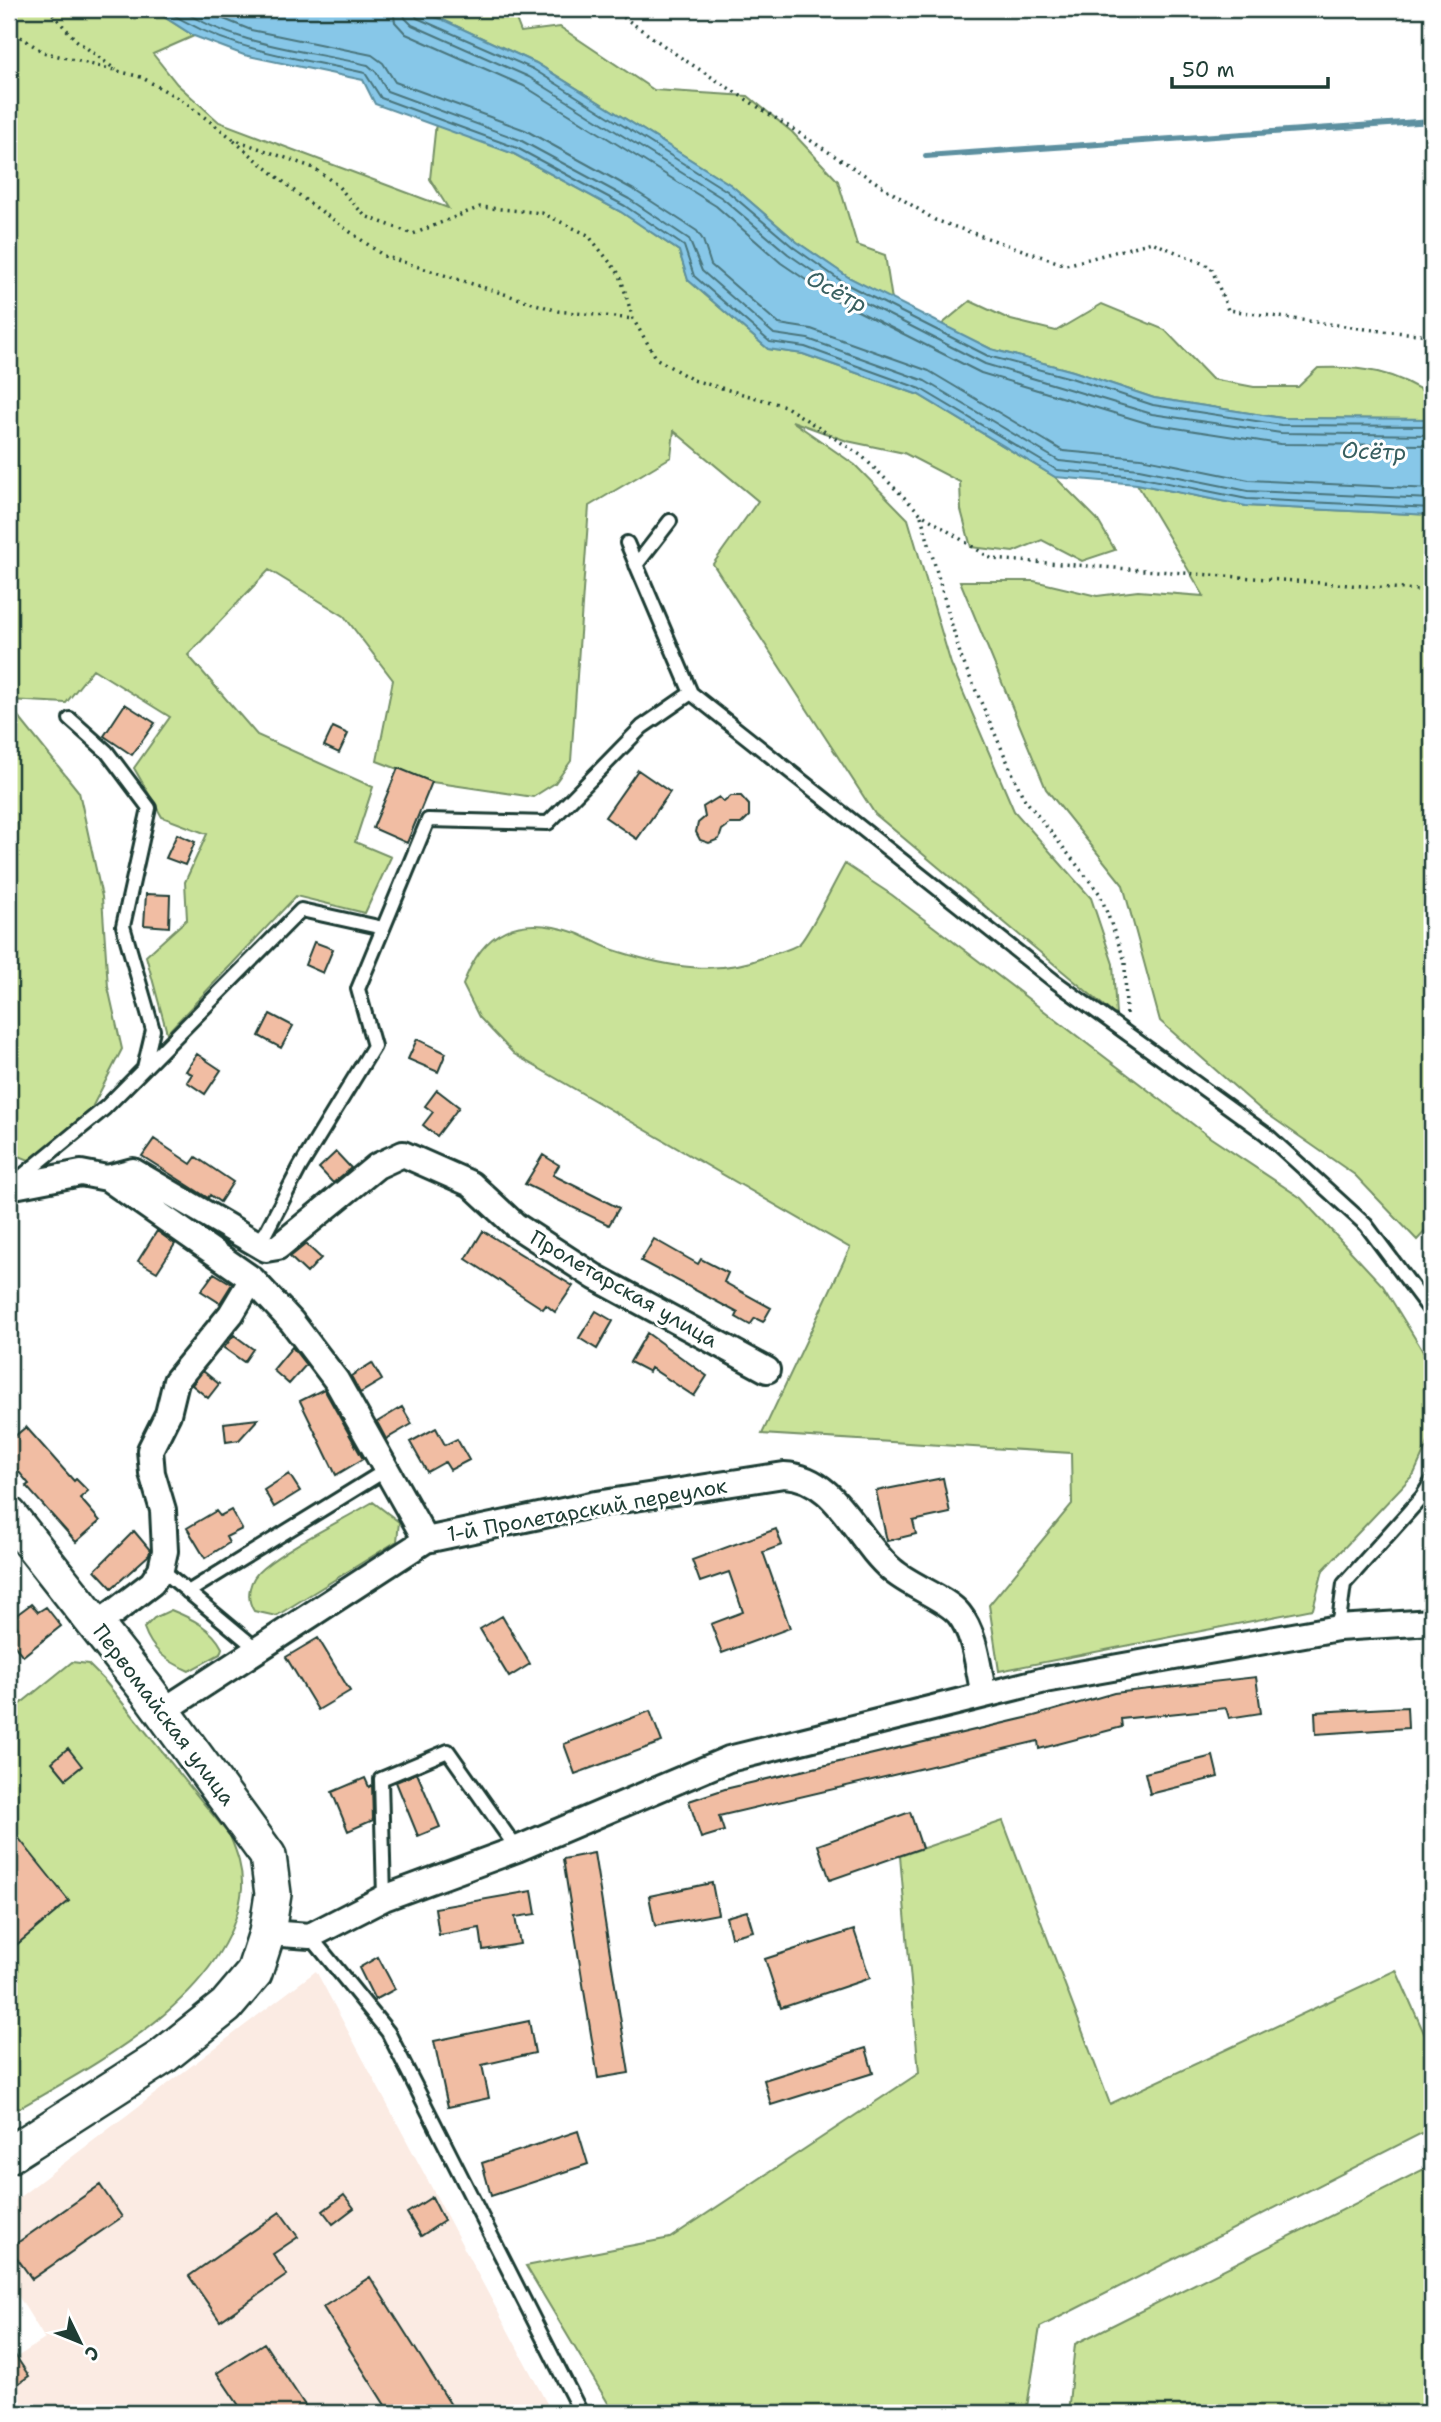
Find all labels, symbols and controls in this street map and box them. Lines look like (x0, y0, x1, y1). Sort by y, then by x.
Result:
scale bar (1172, 46, 1327, 90)
text: 50 m (1182, 56, 1235, 84)
water label: Осётр (801, 262, 873, 320)
water label: Осётр (1341, 435, 1407, 467)
street label: Пролетарская улица (525, 1224, 723, 1354)
street label: 1-й Пролетарский переулок (445, 1472, 729, 1548)
street label: Первомайская улица (86, 1619, 242, 1811)
north arrow (46, 2306, 116, 2376)
text: С (79, 2340, 105, 2366)

